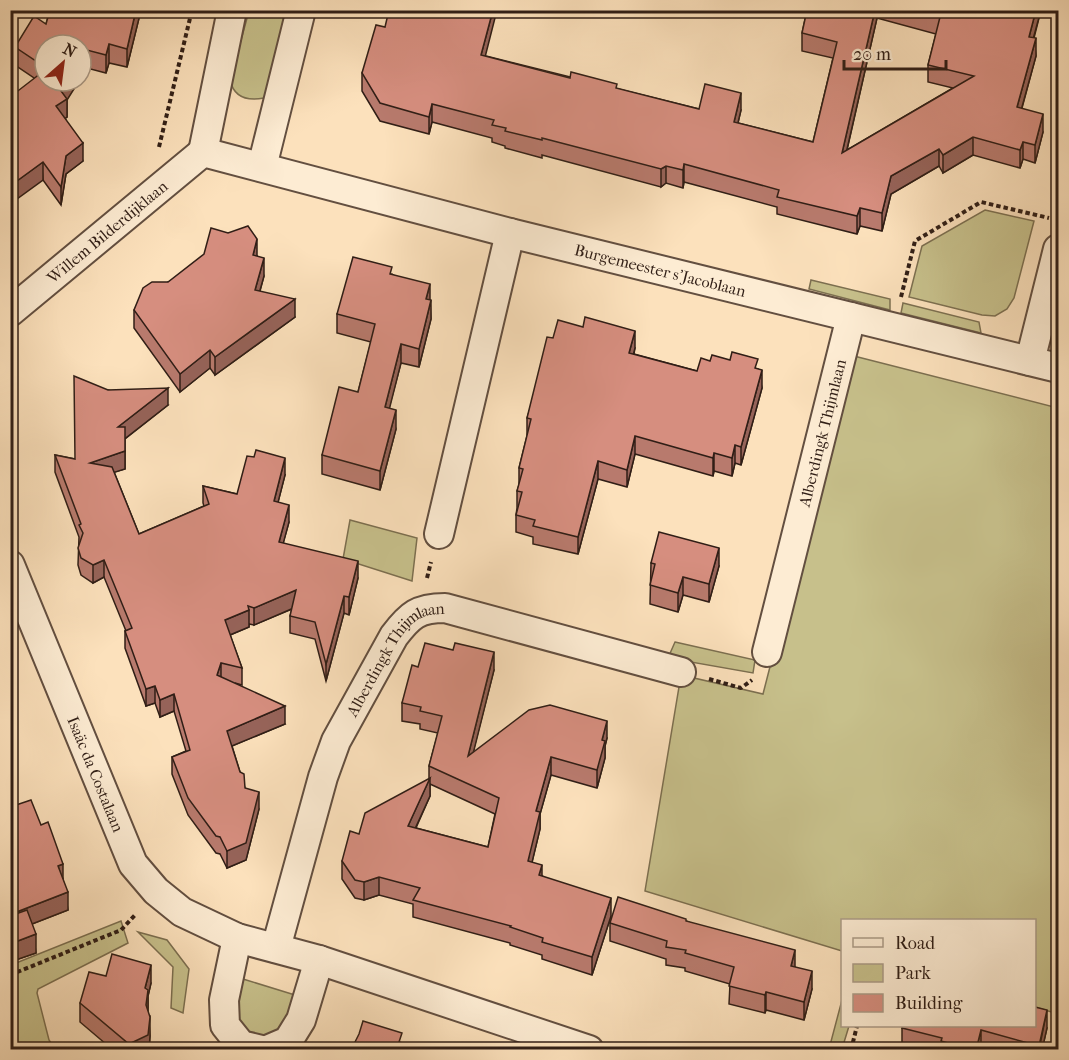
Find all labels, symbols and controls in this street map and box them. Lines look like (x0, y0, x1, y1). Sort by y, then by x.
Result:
north arrow (33, 33, 93, 93)
scale bar (844, 33, 946, 71)
text: N (60, 39, 80, 62)
text: 20 m (853, 44, 891, 65)
street label: Willem Bilderdijklaan (42, 176, 172, 288)
street label: Burgemeester s'Jacoblaan (573, 240, 749, 300)
street label: Alberdingk Thijmlaan (794, 356, 850, 509)
street label: Alberdingk Thijmlaan (342, 598, 446, 720)
street label: Isaäc da Costalaan (64, 713, 129, 835)
legend (841, 919, 1036, 1027)
text: Road (895, 933, 935, 954)
text: Park (895, 963, 932, 984)
text: Building (895, 993, 963, 1014)

